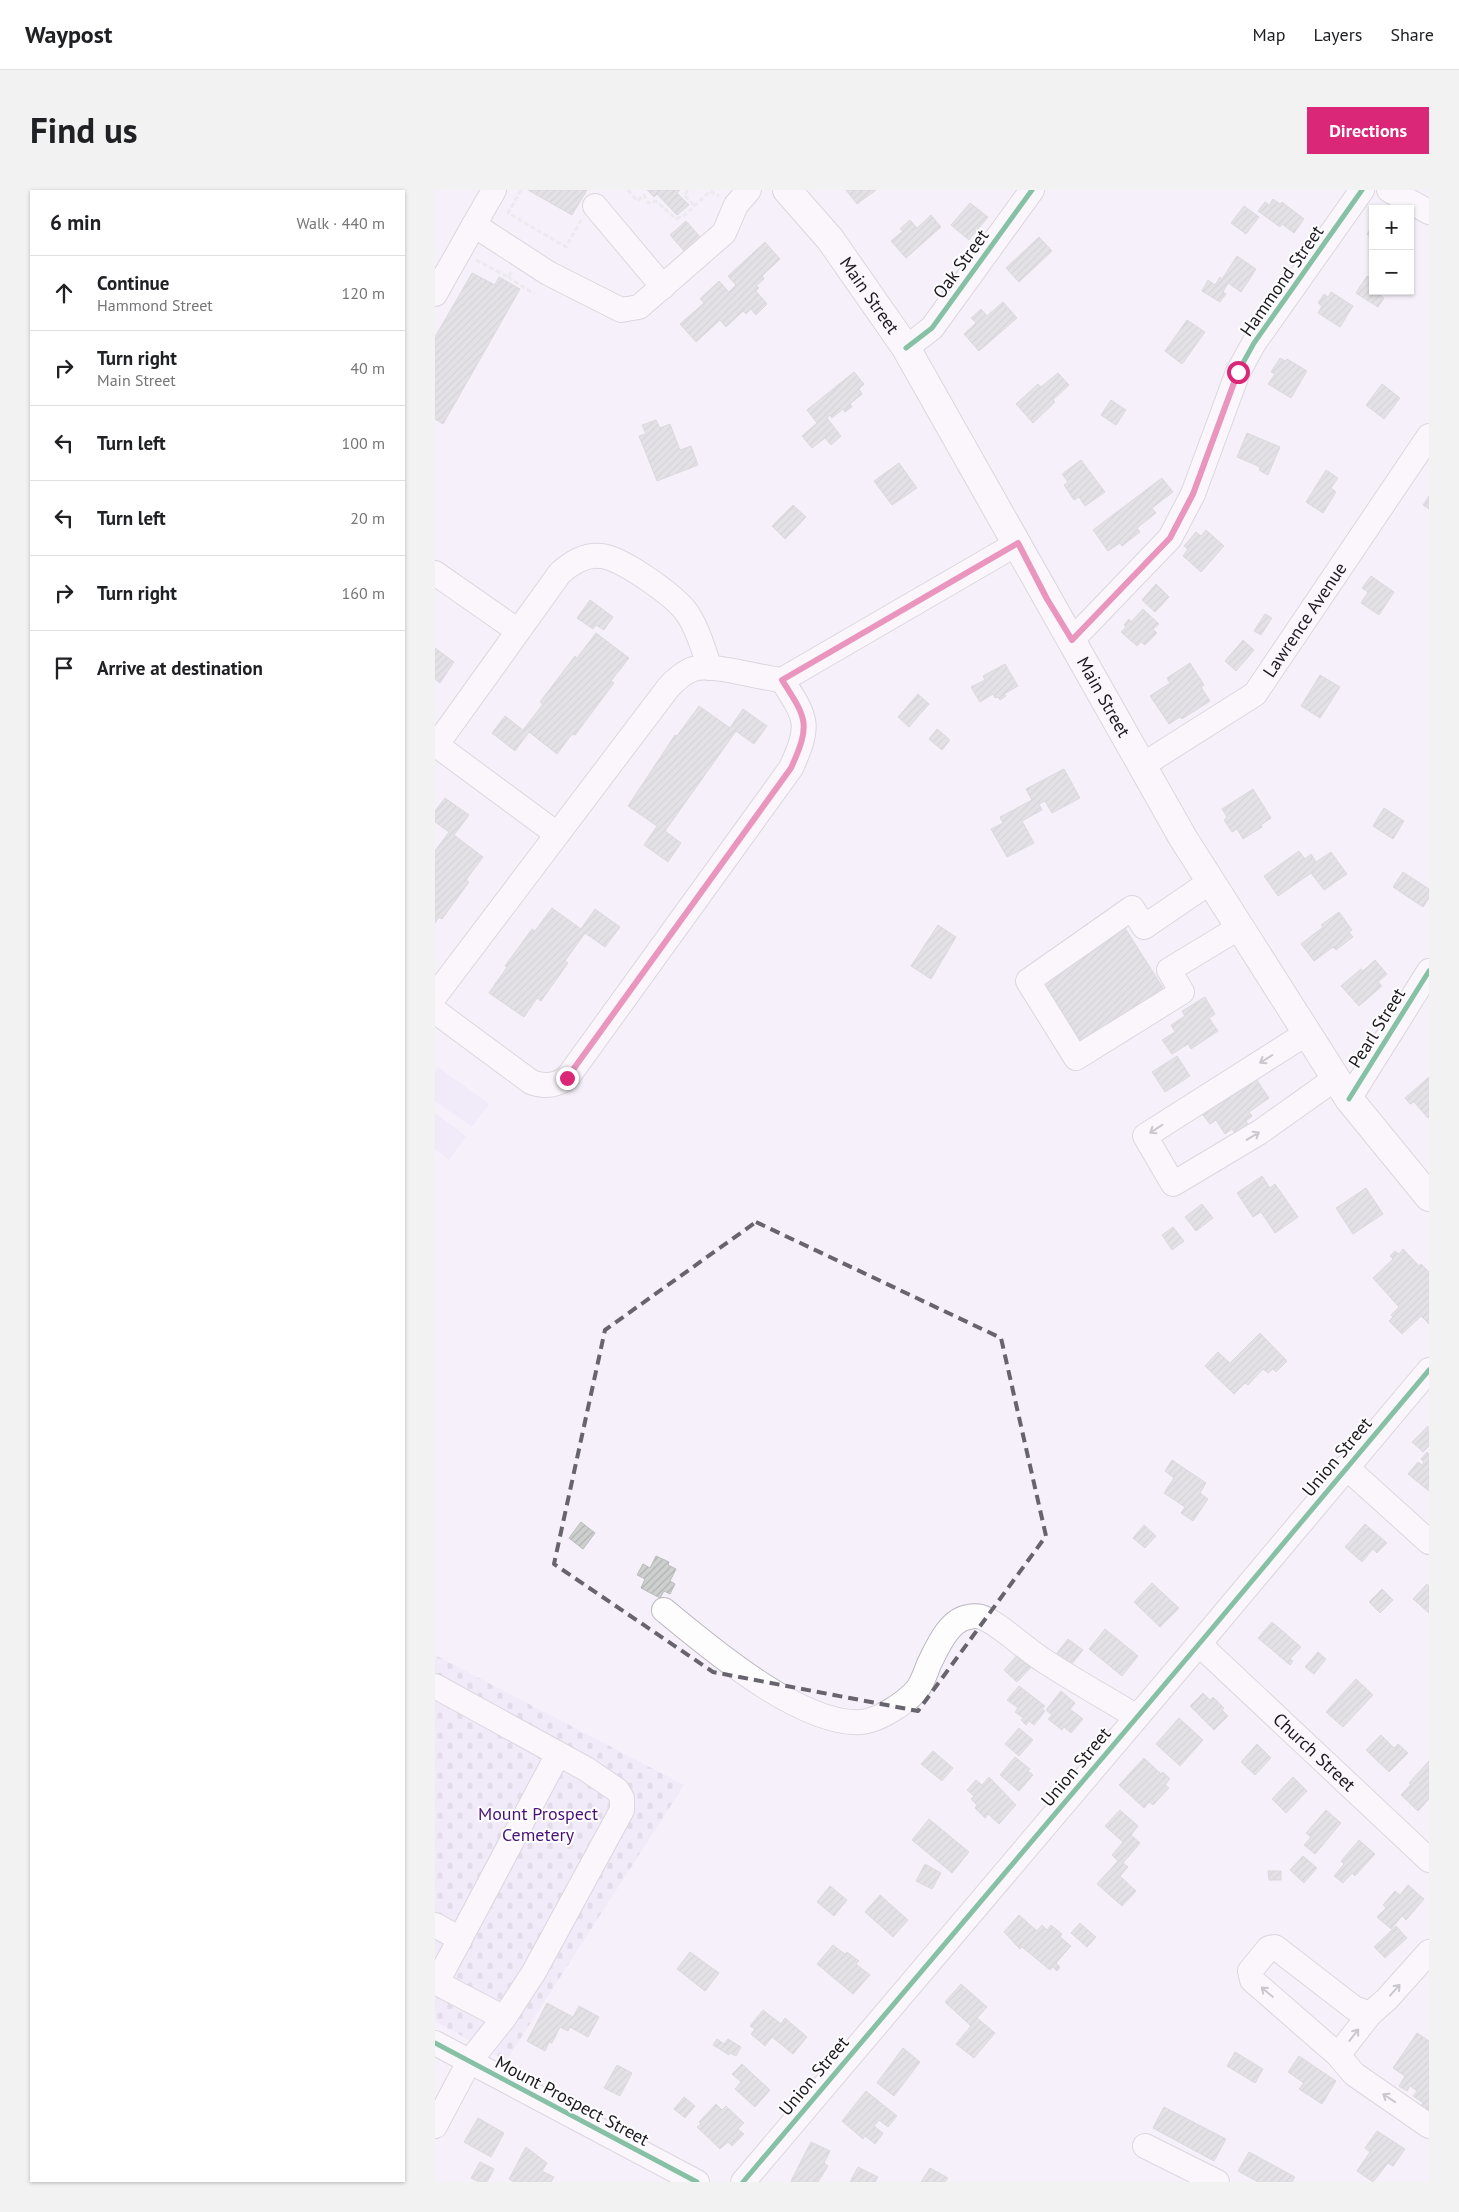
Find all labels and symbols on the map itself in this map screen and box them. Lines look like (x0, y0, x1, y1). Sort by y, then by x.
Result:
street label: Hammond Street (1235, 221, 1328, 341)
street label: Oak Street (928, 225, 993, 303)
street label: Main Street (835, 252, 905, 338)
route start (1227, 361, 1250, 384)
street label: Lawrence Avenue (1258, 558, 1351, 681)
street label: Main Street (1072, 653, 1136, 741)
street label: Pearl Street (1343, 984, 1410, 1072)
one-way arrow (1260, 1054, 1274, 1064)
route end (556, 1067, 579, 1090)
one-way arrow (1150, 1124, 1164, 1134)
one-way arrow (1246, 1131, 1260, 1141)
street label: Union Street (1297, 1412, 1377, 1501)
street label: Church Street (1268, 1708, 1361, 1796)
street label: Union Street (1036, 1722, 1116, 1811)
park label: Mount Prospect Cemetery (478, 1802, 598, 1846)
one-way arrow (1389, 1984, 1400, 1997)
one-way arrow (1260, 1986, 1273, 1997)
one-way arrow (1349, 2028, 1359, 2042)
street label: Union Street (774, 2031, 854, 2120)
street label: Mount Prospect Street (491, 2050, 653, 2151)
one-way arrow (1382, 2093, 1396, 2103)

